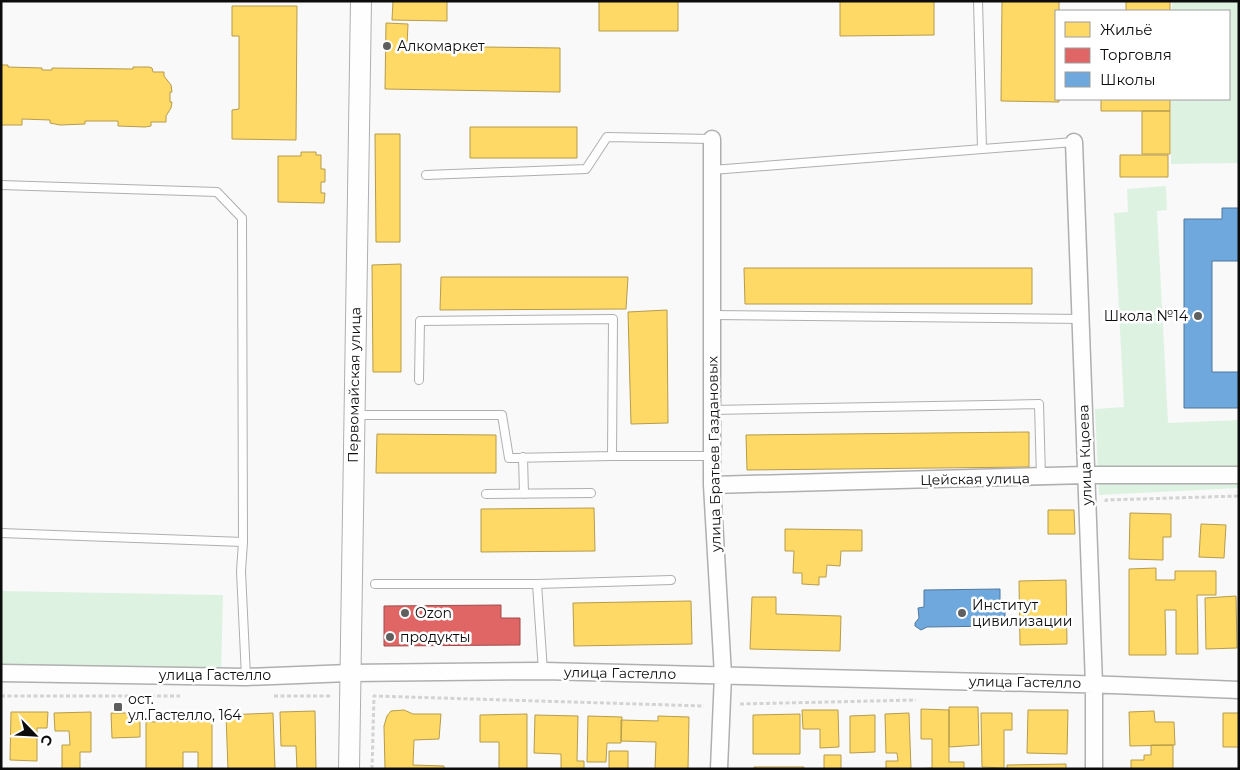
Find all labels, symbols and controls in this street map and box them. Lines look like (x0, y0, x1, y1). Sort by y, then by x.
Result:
legend (1055, 10, 1230, 100)
text: Жильё (1100, 20, 1153, 39)
place label: Алкомаркет (397, 37, 485, 55)
marker: Алкомаркет (381, 40, 393, 52)
text: Торговля (1100, 45, 1172, 64)
text: Школы (1100, 70, 1156, 89)
street label: Первомайская улица (344, 307, 364, 463)
place label: Школа №14 (1104, 307, 1189, 325)
marker: Школа №14 (1192, 310, 1204, 322)
street label: улица Братьев Газдановых (703, 355, 725, 553)
street label: улица Кцоева (1074, 404, 1096, 507)
street label: Цейская улица (920, 469, 1030, 489)
place label: Институт цивилизации (972, 596, 1072, 630)
place label: Ozon (415, 604, 452, 622)
marker: Ozon (399, 607, 411, 619)
marker: Институт цивилизации (956, 607, 968, 619)
place label: продукты (400, 628, 470, 646)
marker: продукты (384, 631, 396, 643)
street label: улица Гастелло (563, 663, 676, 683)
street label: улица Гастелло (158, 666, 271, 684)
street label: улица Гастелло (968, 672, 1081, 692)
place label: ост. ул.Гастелло, 164 (127, 690, 242, 724)
marker: ост. ул.Гастелло, 164 (112, 701, 124, 713)
north arrow (10, 710, 60, 760)
text: С (37, 732, 57, 749)

